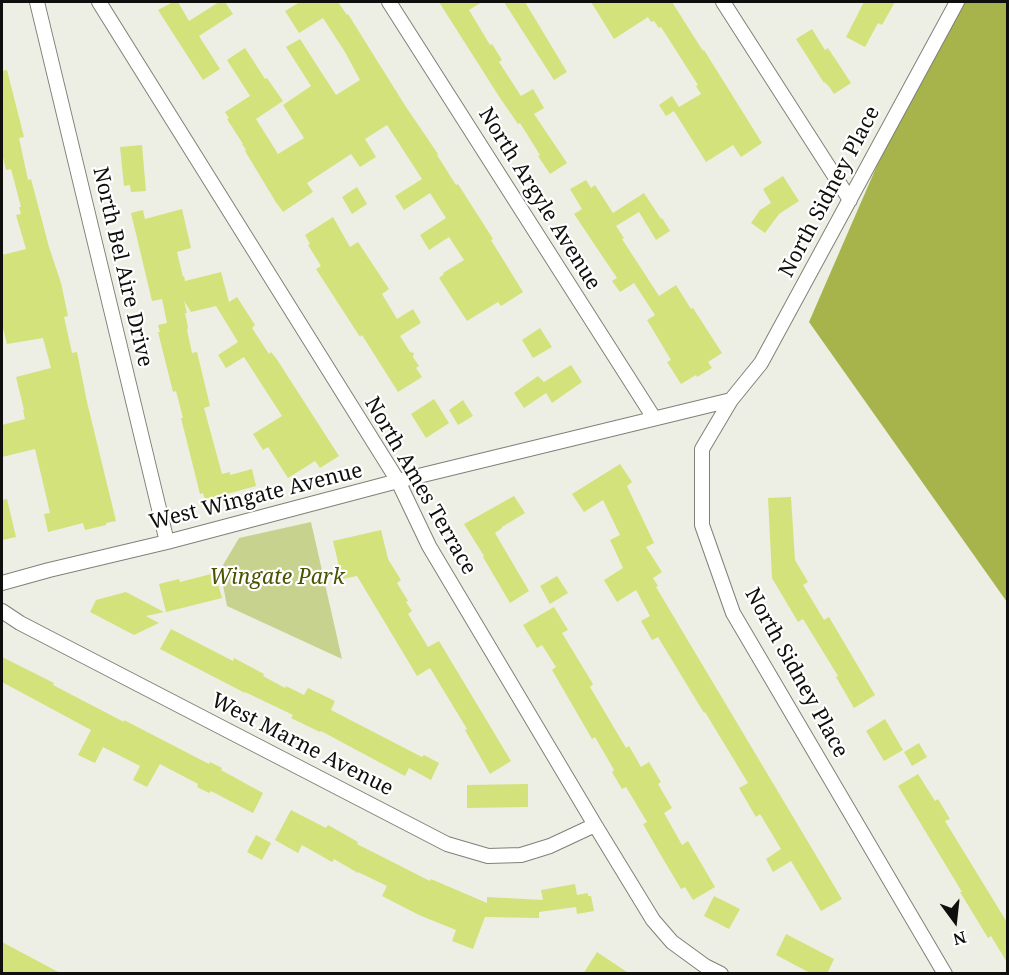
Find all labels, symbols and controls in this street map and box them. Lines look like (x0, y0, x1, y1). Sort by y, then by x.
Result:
street label: North Sidney Place (774, 102, 886, 282)
street label: North Argyle Avenue (473, 103, 605, 295)
street label: North Bel Aire Drive (87, 165, 157, 369)
street label: North Ames Terrace (359, 393, 481, 579)
street label: West Wingate Avenue (147, 458, 365, 536)
park label: Wingate Park (209, 565, 345, 591)
street label: North Sidney Place (739, 584, 853, 762)
street label: West Marne Avenue (207, 688, 397, 802)
north arrow (925, 891, 985, 951)
text: N (951, 926, 969, 951)

